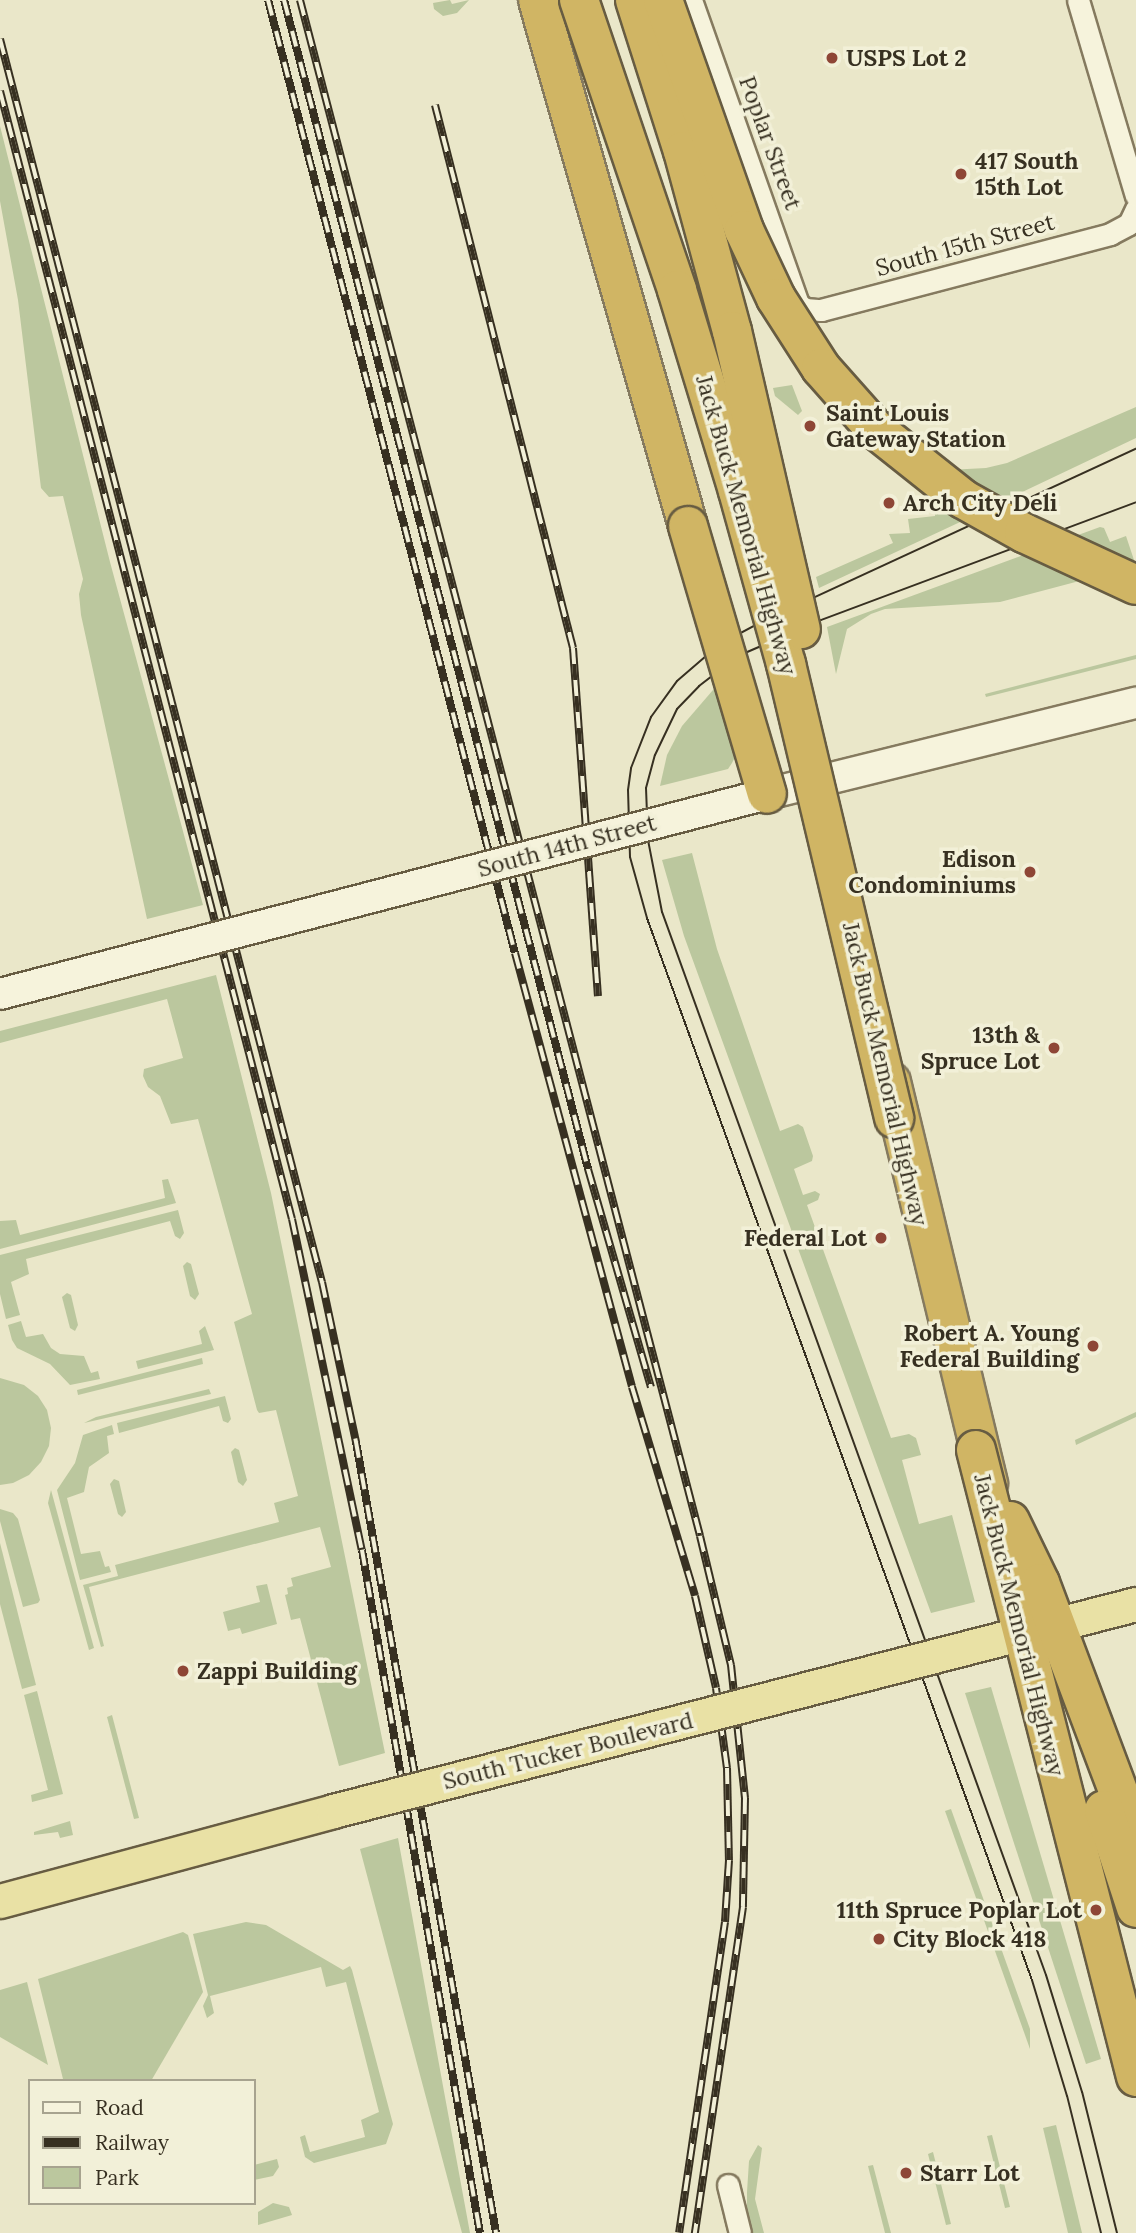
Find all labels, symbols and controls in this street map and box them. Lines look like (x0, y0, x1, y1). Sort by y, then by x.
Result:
place label: USPS Lot 2 (846, 44, 966, 72)
marker: USPS Lot 2 (824, 50, 840, 66)
street label: Poplar Street (733, 72, 807, 214)
place label: 417 South 15th Lot (975, 147, 1078, 201)
marker: 417 South 15th Lot (953, 166, 969, 182)
street label: South 15th Street (873, 208, 1057, 282)
street label: Jack Buck Memorial Highway (690, 372, 802, 678)
place label: Saint Louis Gateway Station (826, 399, 1006, 453)
marker: Saint Louis Gateway Station (800, 416, 820, 436)
place label: Arch City Deli (903, 489, 1057, 517)
marker: Arch City Deli (881, 495, 897, 511)
street label: South 14th Street (475, 809, 659, 883)
place label: Edison Condominiums (848, 845, 1016, 899)
marker: Edison Condominiums (1022, 864, 1038, 880)
street label: Jack Buck Memorial Highway (837, 920, 933, 1228)
place label: 13th & Spruce Lot (921, 1021, 1040, 1075)
marker: 13th & Spruce Lot (1046, 1040, 1062, 1056)
place label: Federal Lot (744, 1224, 867, 1252)
marker: Federal Lot (873, 1230, 889, 1246)
place label: Robert A. Young Federal Building (900, 1319, 1079, 1373)
marker: Robert A. Young Federal Building (1085, 1338, 1101, 1354)
street label: Jack Buck Memorial Highway (968, 1471, 1070, 1779)
place label: Zappi Building (197, 1657, 357, 1685)
marker: Zappi Building (175, 1663, 191, 1679)
street label: South Tucker Boulevard (440, 1707, 696, 1795)
place label: 11th Spruce Poplar Lot (837, 1896, 1082, 1924)
marker: 11th Spruce Poplar Lot (1088, 1902, 1104, 1918)
place label: City Block 418 (893, 1925, 1046, 1953)
marker: City Block 418 (871, 1931, 887, 1947)
legend (28, 2079, 256, 2205)
text: Road (95, 2094, 144, 2121)
text: Railway (95, 2129, 169, 2156)
place label: Starr Lot (920, 2159, 1020, 2187)
text: Park (95, 2164, 139, 2191)
marker: Starr Lot (898, 2165, 914, 2181)

